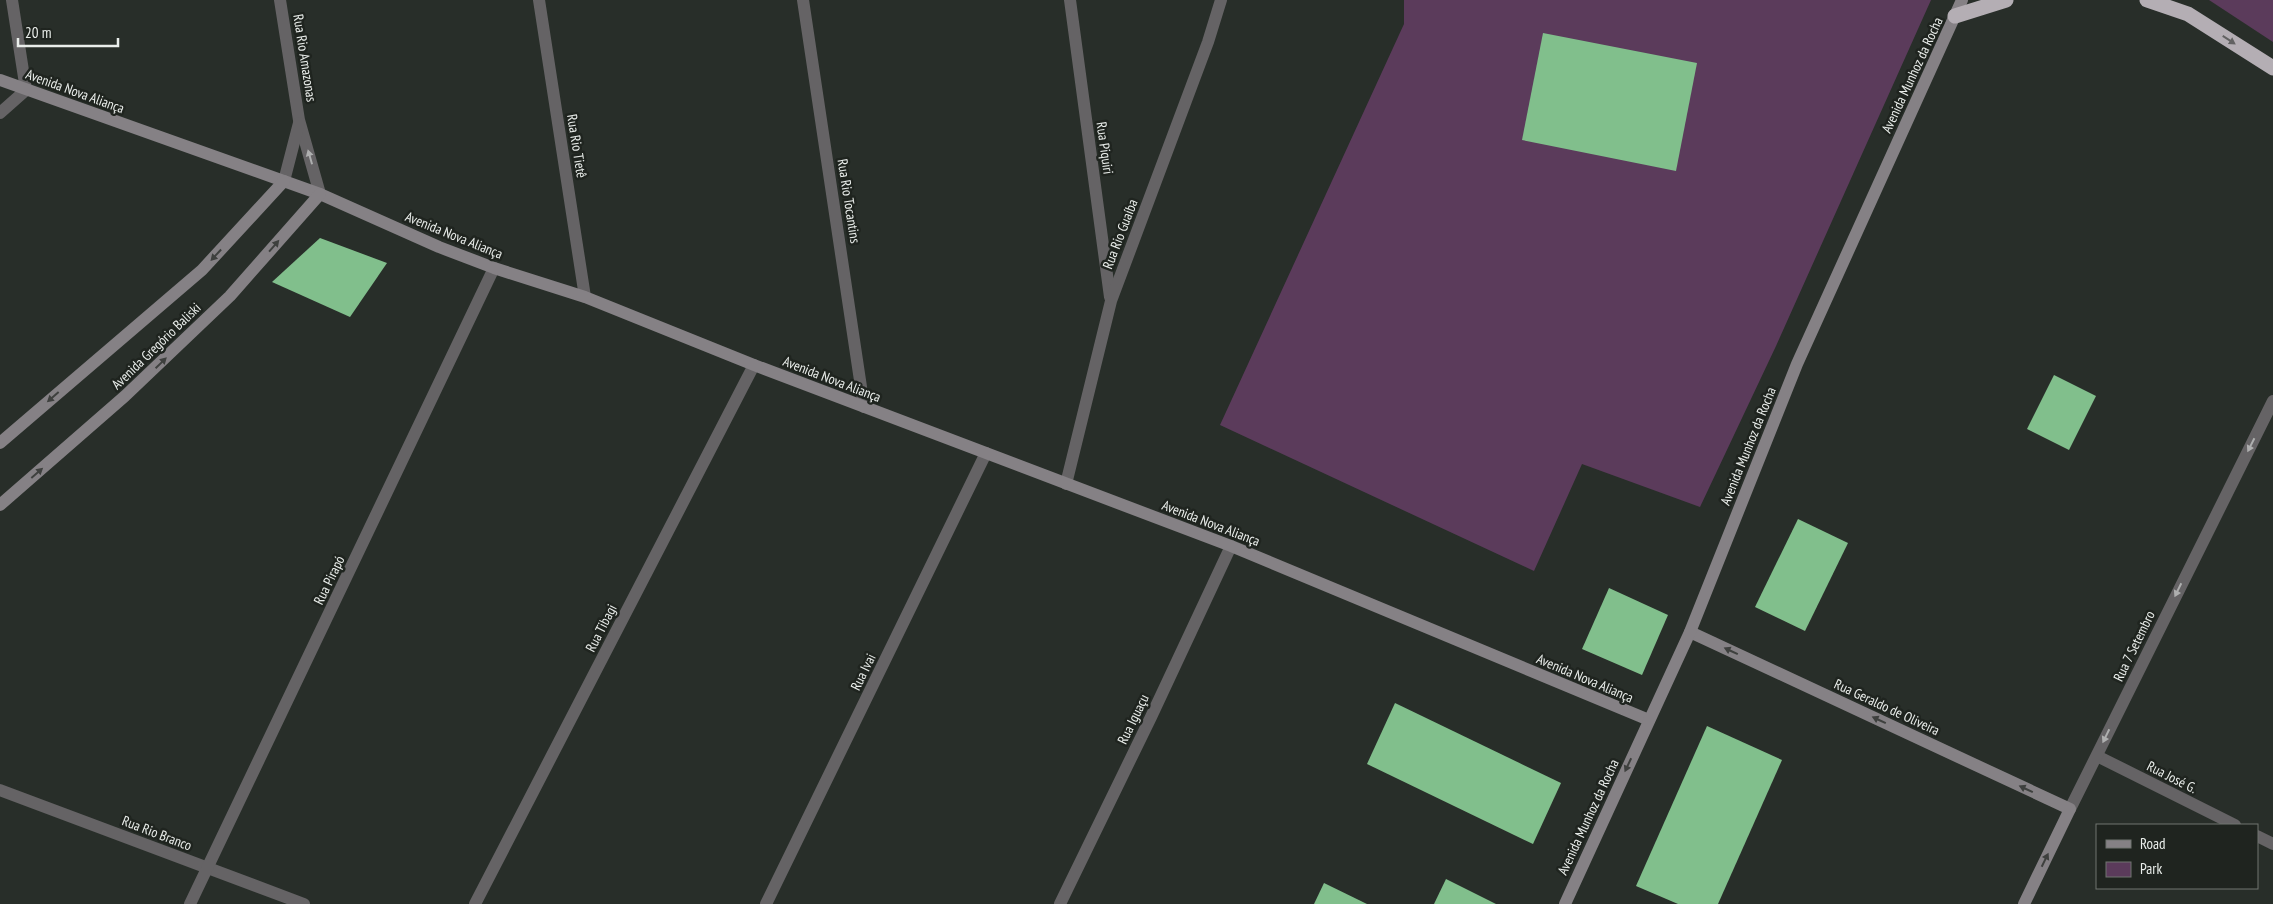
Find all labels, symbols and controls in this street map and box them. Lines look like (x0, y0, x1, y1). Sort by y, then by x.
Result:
street label: Rua Rio Amazonas (289, 13, 321, 103)
street label: Avenida Munhoz da Rocha (1877, 14, 1947, 136)
scale bar (18, 15, 118, 47)
text: 20 m (25, 23, 51, 42)
one-way arrow (2222, 35, 2236, 45)
street label: Avenida Nova Aliança (23, 65, 127, 117)
street label: Rua Rio Tietê (563, 113, 591, 179)
street label: Rua Piquiri (1092, 121, 1118, 175)
one-way arrow (305, 150, 313, 165)
street label: Rua Rio Tocantins (833, 158, 865, 245)
street label: Rua Rio Guaíba (1098, 197, 1142, 271)
street label: Avenida Nova Aliança (403, 207, 505, 263)
one-way arrow (268, 241, 280, 253)
one-way arrow (210, 249, 222, 261)
street label: Avenida Gregório Baliski (108, 299, 204, 393)
street label: Avenida Nova Aliança (780, 352, 884, 406)
one-way arrow (154, 357, 166, 369)
street label: Avenida Munhoz da Rocha (1716, 384, 1780, 508)
one-way arrow (47, 391, 60, 402)
one-way arrow (2247, 438, 2255, 452)
one-way arrow (30, 467, 42, 479)
street label: Avenida Nova Aliança (1159, 496, 1263, 550)
street label: Rua Pirapó (309, 553, 349, 607)
one-way arrow (2173, 583, 2181, 597)
street label: Rua Tibagi (581, 601, 621, 655)
street label: Rua 7 Setembro (2109, 608, 2159, 684)
one-way arrow (1724, 647, 1739, 656)
street label: Avenida Nova Aliança (1534, 649, 1636, 707)
street label: Rua Ivai (846, 651, 880, 693)
street label: Rua Geraldo de Oliveira (1831, 675, 1943, 739)
street label: Rua Iguaçu (1113, 691, 1153, 747)
one-way arrow (1872, 716, 1886, 724)
one-way arrow (2102, 729, 2110, 743)
street label: Avenida Munhoz da Rocha (1553, 756, 1623, 878)
street label: Rua José G. (2144, 757, 2200, 797)
one-way arrow (1624, 758, 1632, 772)
one-way arrow (2019, 785, 2033, 793)
street label: Rua Rio Branco (120, 811, 194, 855)
legend (2096, 824, 2258, 889)
text: Road (2140, 834, 2166, 853)
one-way arrow (2041, 853, 2049, 867)
text: Park (2140, 859, 2162, 878)

